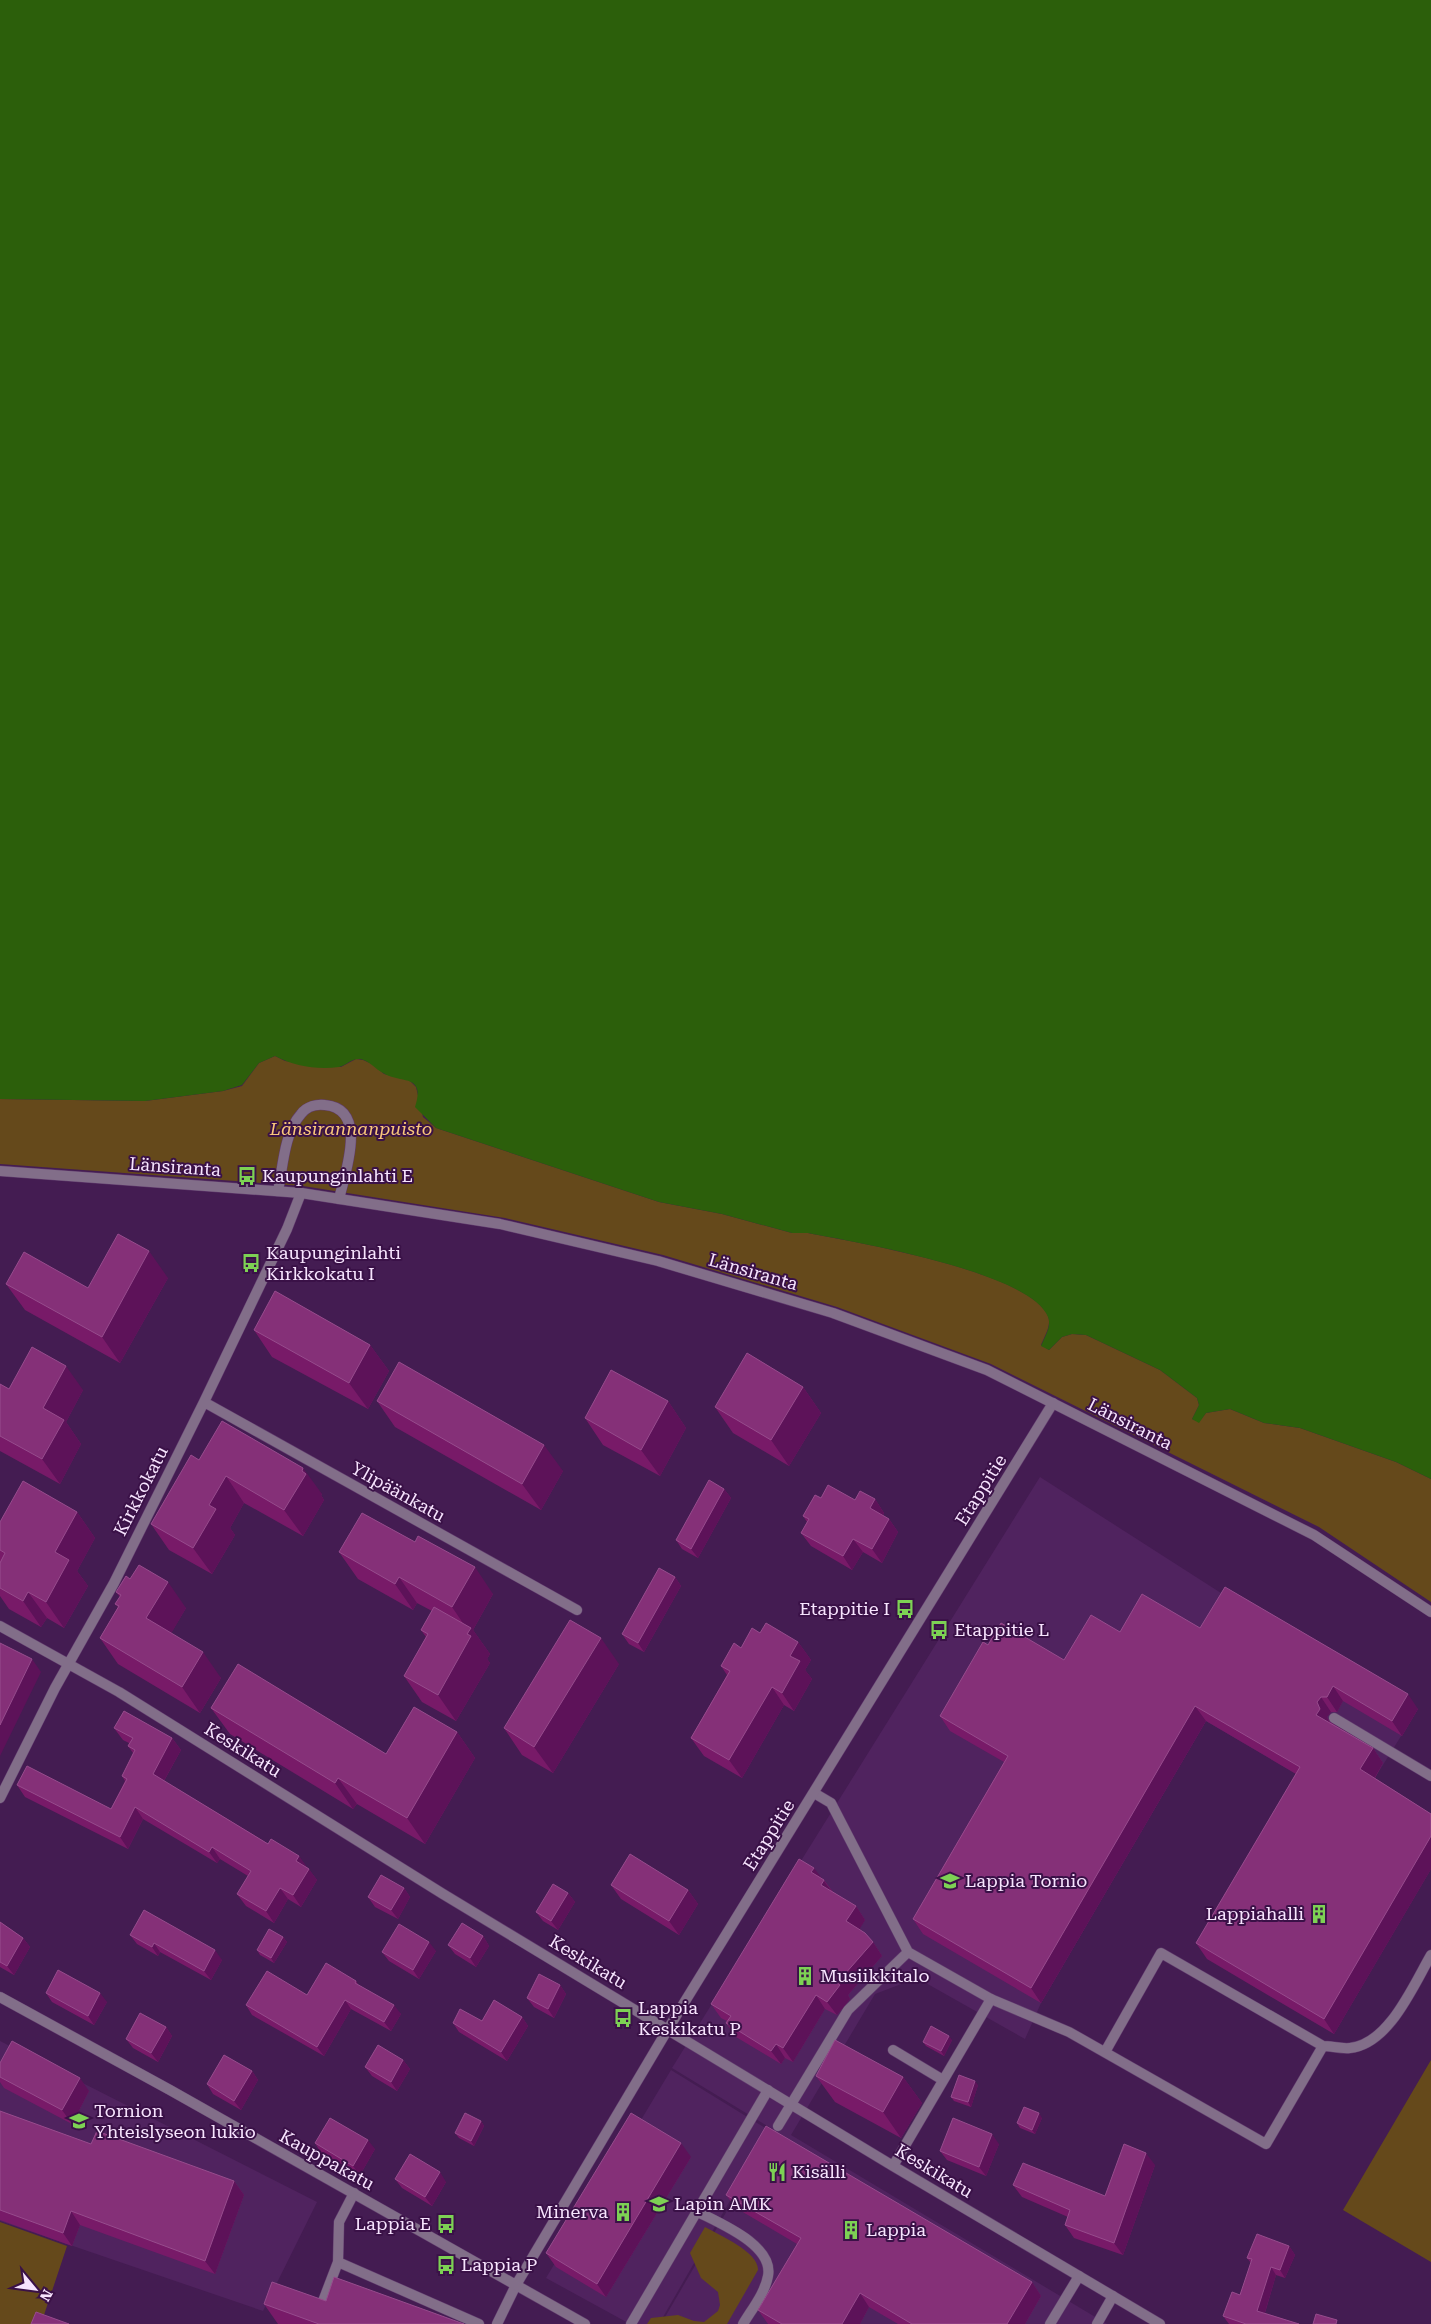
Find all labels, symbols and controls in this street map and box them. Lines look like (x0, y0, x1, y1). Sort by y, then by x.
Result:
park label: Länsirannanpuisto (269, 1118, 432, 1139)
street label: Länsiranta (128, 1153, 222, 1180)
bus stop icon: Kaupunginlahti E (236, 1165, 258, 1187)
place label: Kaupunginlahti E (262, 1165, 413, 1186)
place label: Kaupunginlahti Kirkkokatu I (266, 1242, 401, 1284)
street label: Länsiranta (706, 1249, 800, 1294)
bus stop icon: Kaupunginlahti Kirkkokatu I (240, 1252, 262, 1274)
street label: Länsiranta (1084, 1393, 1176, 1454)
street label: Kirkkokatu (109, 1443, 172, 1539)
street label: Etappitie (951, 1450, 1011, 1529)
street label: Ylipäänkatu (347, 1457, 449, 1526)
place label: Etappitie I (799, 1598, 890, 1619)
bus stop icon: Etappitie I (894, 1598, 916, 1620)
bus stop icon: Etappitie L (928, 1619, 950, 1641)
place label: Etappitie L (954, 1619, 1049, 1640)
street label: Keskikatu (201, 1718, 286, 1781)
street label: Etappitie (739, 1795, 799, 1874)
school or university icon: Lappia Tornio (939, 1870, 961, 1892)
place label: Lappia Tornio (965, 1870, 1087, 1891)
place label: Lappiahalli (1206, 1903, 1304, 1924)
building icon: Lappiahalli (1308, 1903, 1330, 1925)
street label: Keskikatu (546, 1930, 631, 1993)
building icon: Musiikkitalo (794, 1965, 816, 1987)
place label: Musiikkitalo (820, 1965, 929, 1986)
place label: Lappia Keskikatu P (638, 1997, 741, 2039)
bus stop icon: Lappia Keskikatu P (612, 2007, 634, 2029)
place label: Tornion Yhteislyseon lukio (94, 2100, 256, 2142)
school or university icon: Tornion Yhteislyseon lukio (68, 2110, 90, 2132)
street label: Kauppakatu (276, 2125, 378, 2194)
street label: Keskikatu (892, 2139, 977, 2202)
restaurant icon: Kisälli (766, 2161, 788, 2183)
place label: Kisälli (792, 2161, 846, 2182)
school or university icon: Lapin AMK (648, 2193, 670, 2215)
place label: Lapin AMK (674, 2193, 772, 2214)
place label: Minerva (536, 2201, 608, 2222)
building icon: Minerva (612, 2201, 634, 2223)
place label: Lappia E (355, 2213, 431, 2234)
bus stop icon: Lappia E (435, 2213, 457, 2235)
building icon: Lappia (840, 2219, 862, 2241)
place label: Lappia (866, 2219, 926, 2240)
bus stop icon: Lappia P (435, 2254, 457, 2276)
place label: Lappia P (461, 2254, 537, 2275)
north arrow (10, 2264, 60, 2314)
text: N (37, 2287, 56, 2304)

